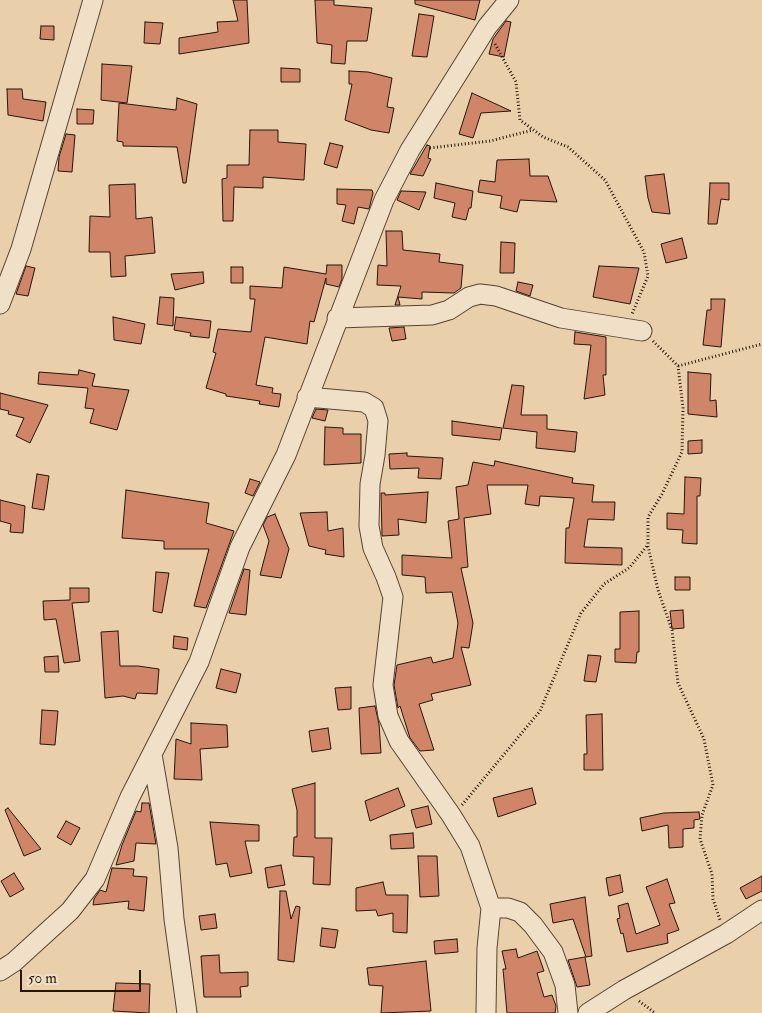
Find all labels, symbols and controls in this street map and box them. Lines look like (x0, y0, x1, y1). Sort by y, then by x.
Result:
scale bar (22, 960, 144, 992)
text: 50 m (28, 969, 57, 988)

